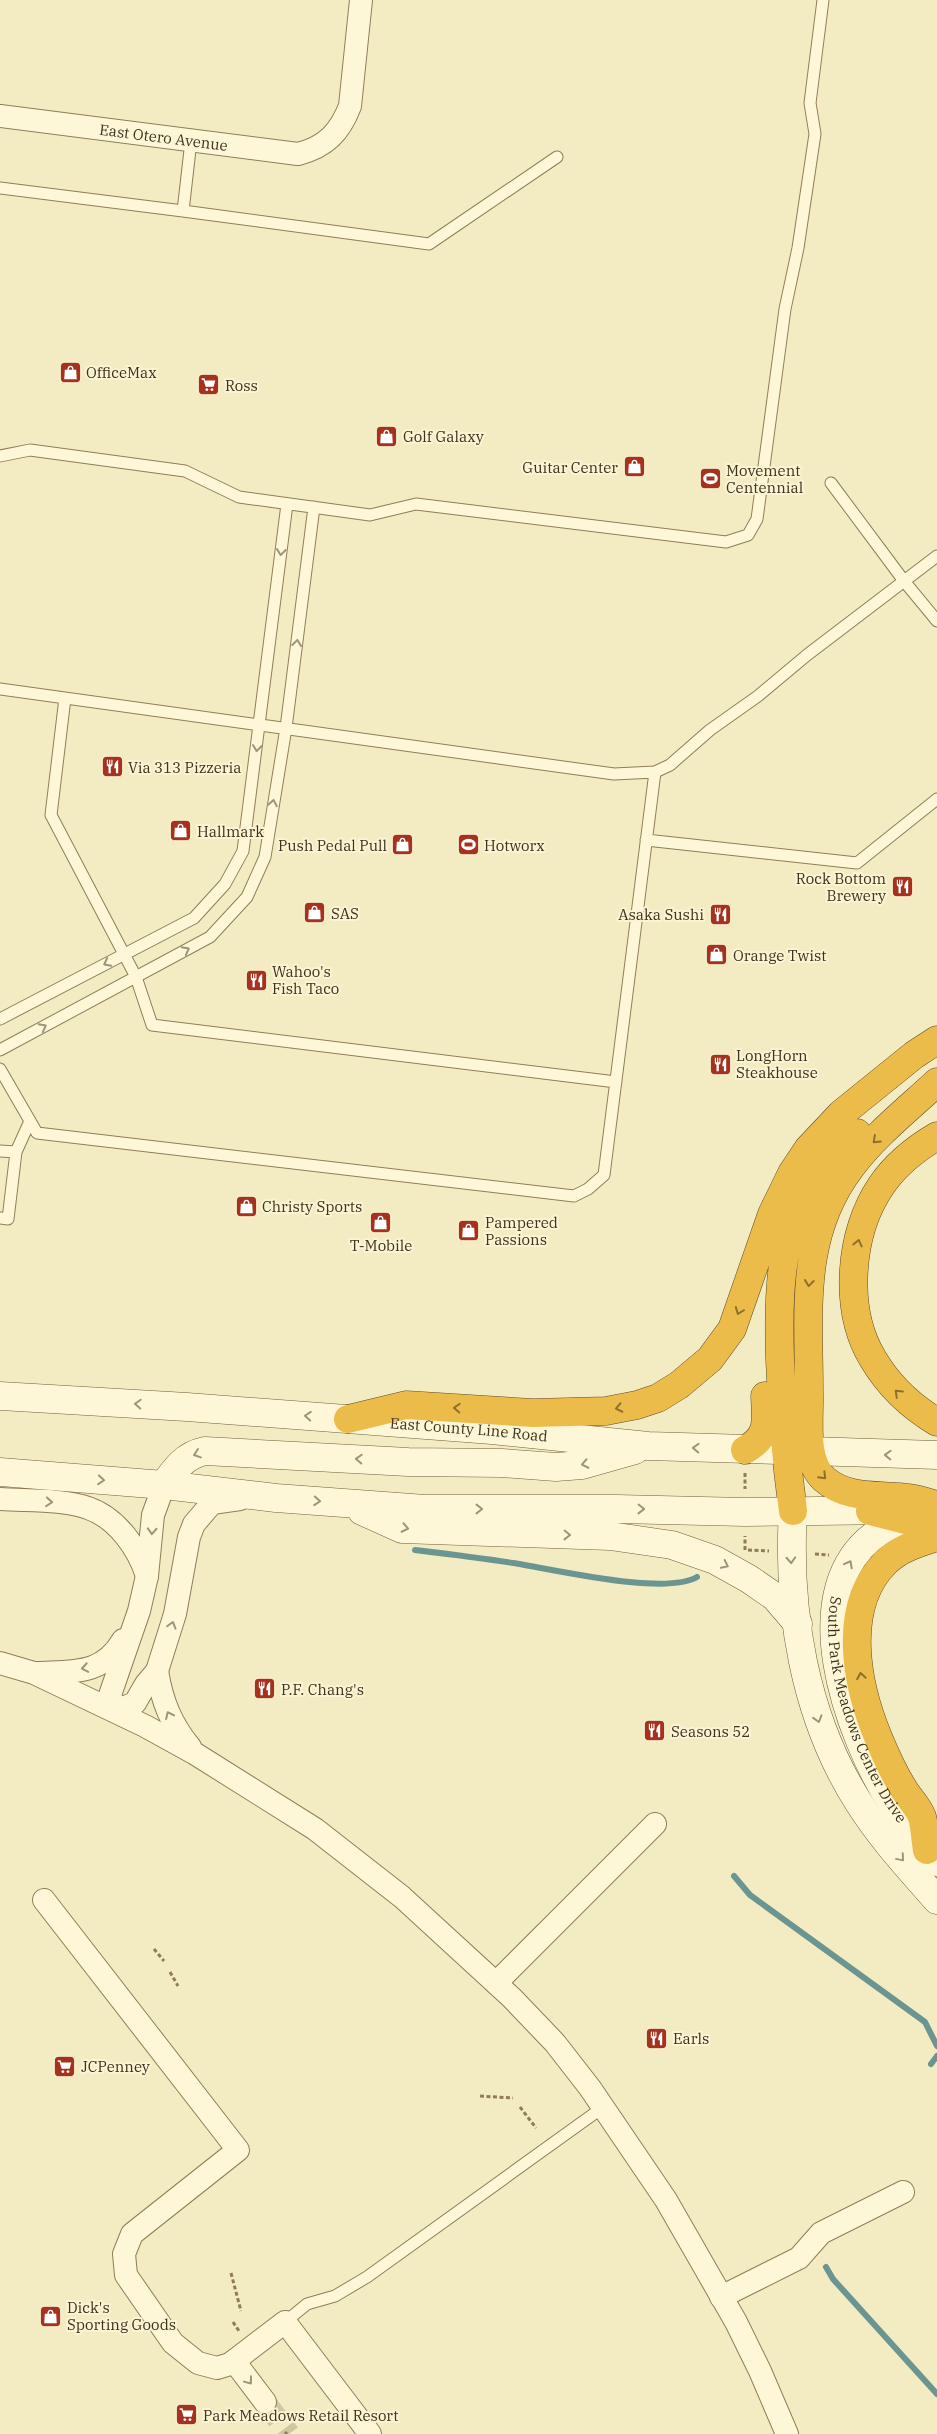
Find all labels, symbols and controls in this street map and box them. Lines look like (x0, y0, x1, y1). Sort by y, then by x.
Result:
street label: East Otero Avenue (98, 119, 229, 154)
shop icon: OfficeMax (58, 360, 82, 384)
place label: OfficeMax (86, 363, 157, 382)
supermarket icon: Ross (197, 373, 221, 397)
place label: Ross (225, 376, 258, 395)
shop icon: Golf Galaxy (375, 424, 399, 448)
place label: Golf Galaxy (403, 427, 484, 446)
shop icon: Guitar Center (622, 455, 646, 479)
place label: Guitar Center (522, 458, 618, 477)
place label: Movement Centennial (726, 461, 803, 497)
sports icon: Movement Centennial (698, 467, 722, 491)
one-way arrow (276, 548, 287, 556)
one-way arrow (291, 638, 302, 646)
one-way arrow (252, 744, 263, 752)
restaurant icon: Via 313 Pizzeria (100, 755, 124, 779)
place label: Via 313 Pizzeria (128, 758, 241, 777)
one-way arrow (268, 799, 278, 808)
shop icon: Hallmark (169, 819, 193, 843)
place label: Hallmark (197, 822, 264, 841)
shop icon: Push Pedal Pull (391, 833, 415, 857)
sports icon: Hotworx (456, 833, 480, 857)
place label: Push Pedal Pull (278, 836, 387, 855)
place label: Hotworx (484, 836, 545, 855)
place label: Rock Bottom Brewery (796, 869, 886, 905)
restaurant icon: Rock Bottom Brewery (890, 875, 914, 899)
shop icon: SAS (303, 901, 327, 925)
restaurant icon: Asaka Sushi (708, 902, 732, 926)
place label: SAS (331, 904, 359, 923)
place label: Asaka Sushi (618, 905, 704, 924)
shop icon: Orange Twist (705, 943, 729, 967)
one-way arrow (181, 946, 190, 956)
place label: Orange Twist (733, 946, 826, 965)
one-way arrow (103, 957, 112, 967)
place label: Wahoo's Fish Taco (272, 962, 339, 998)
restaurant icon: Wahoo's Fish Taco (244, 968, 268, 992)
one-way arrow (38, 1023, 47, 1033)
place label: LongHorn Steakhouse (736, 1046, 818, 1082)
restaurant icon: LongHorn Steakhouse (708, 1052, 732, 1076)
one-way arrow (873, 1134, 882, 1143)
shop icon: Christy Sports (234, 1194, 258, 1218)
place label: Christy Sports (262, 1197, 362, 1216)
shop icon: T-Mobile (369, 1210, 393, 1234)
place label: Pampered Passions (485, 1213, 558, 1249)
shop icon: Pampered Passions (457, 1219, 481, 1243)
place label: T-Mobile (350, 1236, 412, 1255)
one-way arrow (852, 1239, 863, 1248)
one-way arrow (804, 1279, 815, 1287)
one-way arrow (735, 1306, 745, 1315)
one-way arrow (895, 1390, 904, 1399)
one-way arrow (134, 1399, 142, 1410)
one-way arrow (453, 1403, 461, 1414)
one-way arrow (615, 1403, 623, 1413)
one-way arrow (303, 1410, 311, 1421)
street label: East County Line Road (389, 1413, 549, 1445)
one-way arrow (692, 1442, 700, 1453)
one-way arrow (193, 1448, 202, 1458)
one-way arrow (884, 1449, 892, 1460)
one-way arrow (355, 1454, 363, 1465)
one-way arrow (580, 1458, 589, 1469)
one-way arrow (817, 1471, 826, 1480)
one-way arrow (97, 1474, 105, 1485)
one-way arrow (313, 1495, 321, 1506)
one-way arrow (45, 1497, 53, 1508)
one-way arrow (476, 1504, 483, 1514)
one-way arrow (638, 1504, 646, 1514)
one-way arrow (401, 1522, 410, 1533)
one-way arrow (146, 1528, 157, 1536)
one-way arrow (564, 1529, 572, 1540)
one-way arrow (786, 1556, 797, 1564)
one-way arrow (720, 1559, 729, 1569)
one-way arrow (843, 1561, 853, 1570)
street label: South Park Meadows Center Drive (825, 1595, 911, 1826)
one-way arrow (166, 1620, 177, 1629)
one-way arrow (80, 1663, 89, 1673)
one-way arrow (857, 1671, 867, 1680)
restaurant icon: P.F. Chang's (253, 1677, 277, 1701)
place label: P.F. Chang's (281, 1680, 364, 1699)
one-way arrow (165, 1711, 175, 1720)
one-way arrow (812, 1715, 822, 1723)
restaurant icon: Seasons 52 (643, 1719, 667, 1743)
place label: Seasons 52 (671, 1722, 750, 1741)
one-way arrow (895, 1852, 904, 1861)
restaurant icon: Earls (645, 2026, 669, 2050)
place label: Earls (673, 2029, 709, 2048)
supermarket icon: JCPenney (53, 2054, 77, 2078)
place label: JCPenney (81, 2057, 150, 2076)
place label: Dick's Sporting Goods (67, 2298, 176, 2334)
shop icon: Dick's Sporting Goods (39, 2304, 63, 2328)
one-way arrow (244, 2375, 252, 2384)
supermarket icon: Park Meadows Retail Resort (175, 2403, 199, 2427)
place label: Park Meadows Retail Resort (203, 2406, 398, 2425)

